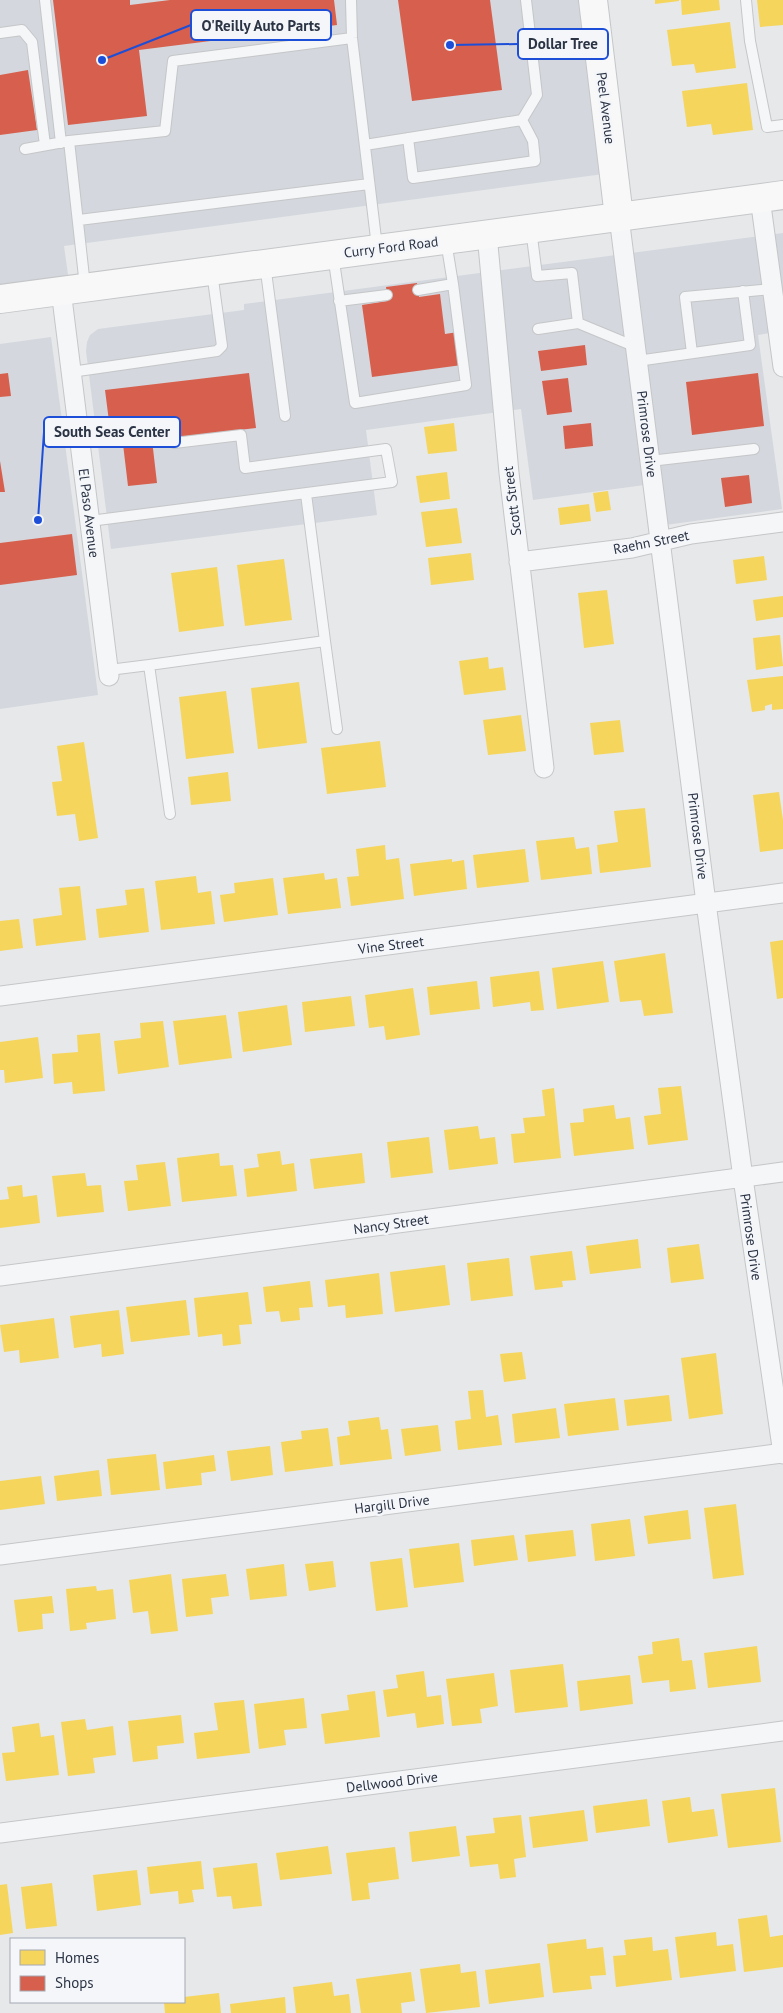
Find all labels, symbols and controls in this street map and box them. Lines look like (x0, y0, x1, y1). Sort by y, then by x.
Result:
callout: O'Reilly Auto Parts (191, 10, 331, 40)
text: O'Reilly Auto Parts (202, 16, 320, 35)
callout: Dollar Tree (518, 29, 608, 59)
text: Dollar Tree (528, 34, 598, 53)
street label: Peel Avenue (593, 71, 619, 145)
street label: Curry Ford Road (343, 232, 439, 262)
street label: Primrose Drive (633, 389, 661, 479)
callout: South Seas Center (44, 417, 180, 447)
text: South Seas Center (54, 422, 171, 441)
street label: Scott Street (499, 465, 525, 537)
street label: El Paso Avenue (75, 467, 103, 559)
street label: Raehn Street (611, 526, 691, 558)
street label: Primrose Drive (684, 791, 712, 881)
street label: Vine Street (356, 932, 425, 958)
street label: Primrose Drive (736, 1192, 766, 1282)
street label: Nancy Street (352, 1210, 430, 1238)
street label: Hargill Drive (353, 1490, 431, 1518)
street label: Dellwood Drive (345, 1767, 439, 1797)
legend (10, 1938, 185, 2003)
text: Homes (55, 1948, 99, 1967)
text: Shops (55, 1973, 94, 1992)

